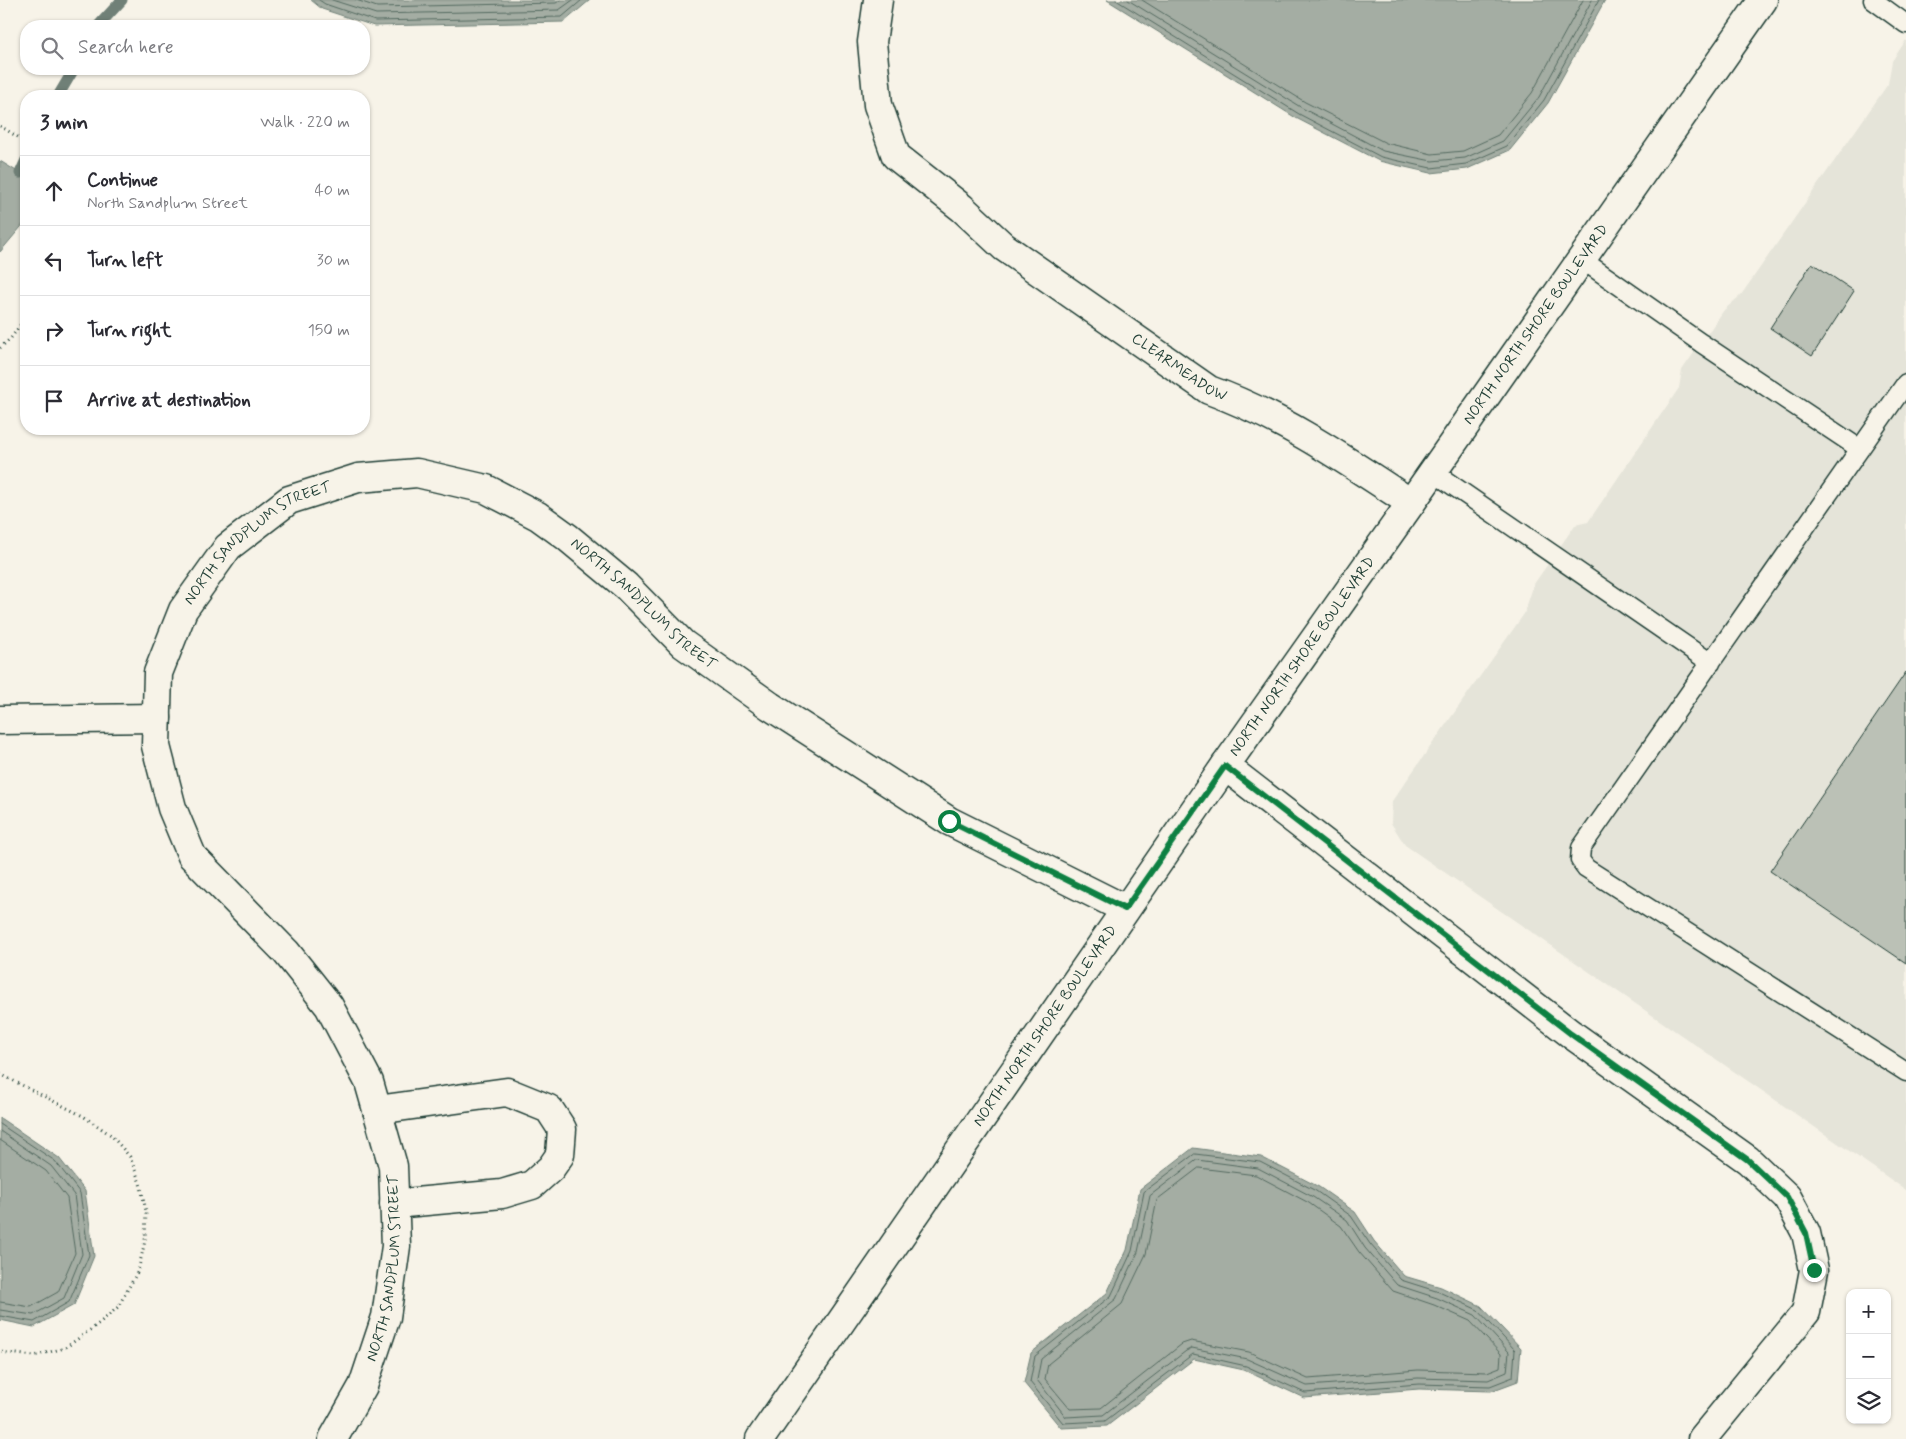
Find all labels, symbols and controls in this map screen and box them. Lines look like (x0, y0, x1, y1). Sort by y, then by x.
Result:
search box (20, 20, 370, 75)
icon: search (38, 34, 66, 62)
text: Search here (78, 35, 174, 60)
text: 3 min (40, 109, 88, 137)
text: Walk · 220 m (260, 112, 350, 133)
text: Continue (87, 168, 158, 193)
icon: ahead (40, 177, 68, 205)
text: 40 m (314, 180, 350, 201)
text: North Sandplum Street (87, 193, 248, 214)
street label: NORTH NORTH SHORE BOULEVARD (1459, 220, 1613, 429)
icon: left (40, 247, 68, 275)
text: Turn left (87, 248, 163, 273)
text: 30 m (317, 250, 350, 271)
icon: right (40, 317, 68, 345)
text: Turn right (87, 318, 171, 343)
text: 150 m (308, 320, 350, 341)
street label: CLEARMEADOW (1127, 329, 1230, 406)
icon: arrive (40, 387, 68, 415)
text: Arrive at destination (87, 388, 251, 413)
street label: NORTH SANDPLUM STREET (180, 477, 334, 609)
street label: NORTH SANDPLUM STREET (566, 534, 721, 675)
street label: NORTH NORTH SHORE BOULEVARD (1225, 553, 1380, 761)
route start (938, 810, 961, 833)
street label: NORTH NORTH SHORE BOULEVARD (969, 921, 1122, 1131)
street label: NORTH SANDPLUM STREET (362, 1173, 406, 1364)
route end (1803, 1259, 1826, 1282)
map controls (1846, 1289, 1891, 1424)
button: + (1846, 1289, 1891, 1334)
button: − (1846, 1334, 1891, 1379)
button: layers (1846, 1379, 1891, 1424)

